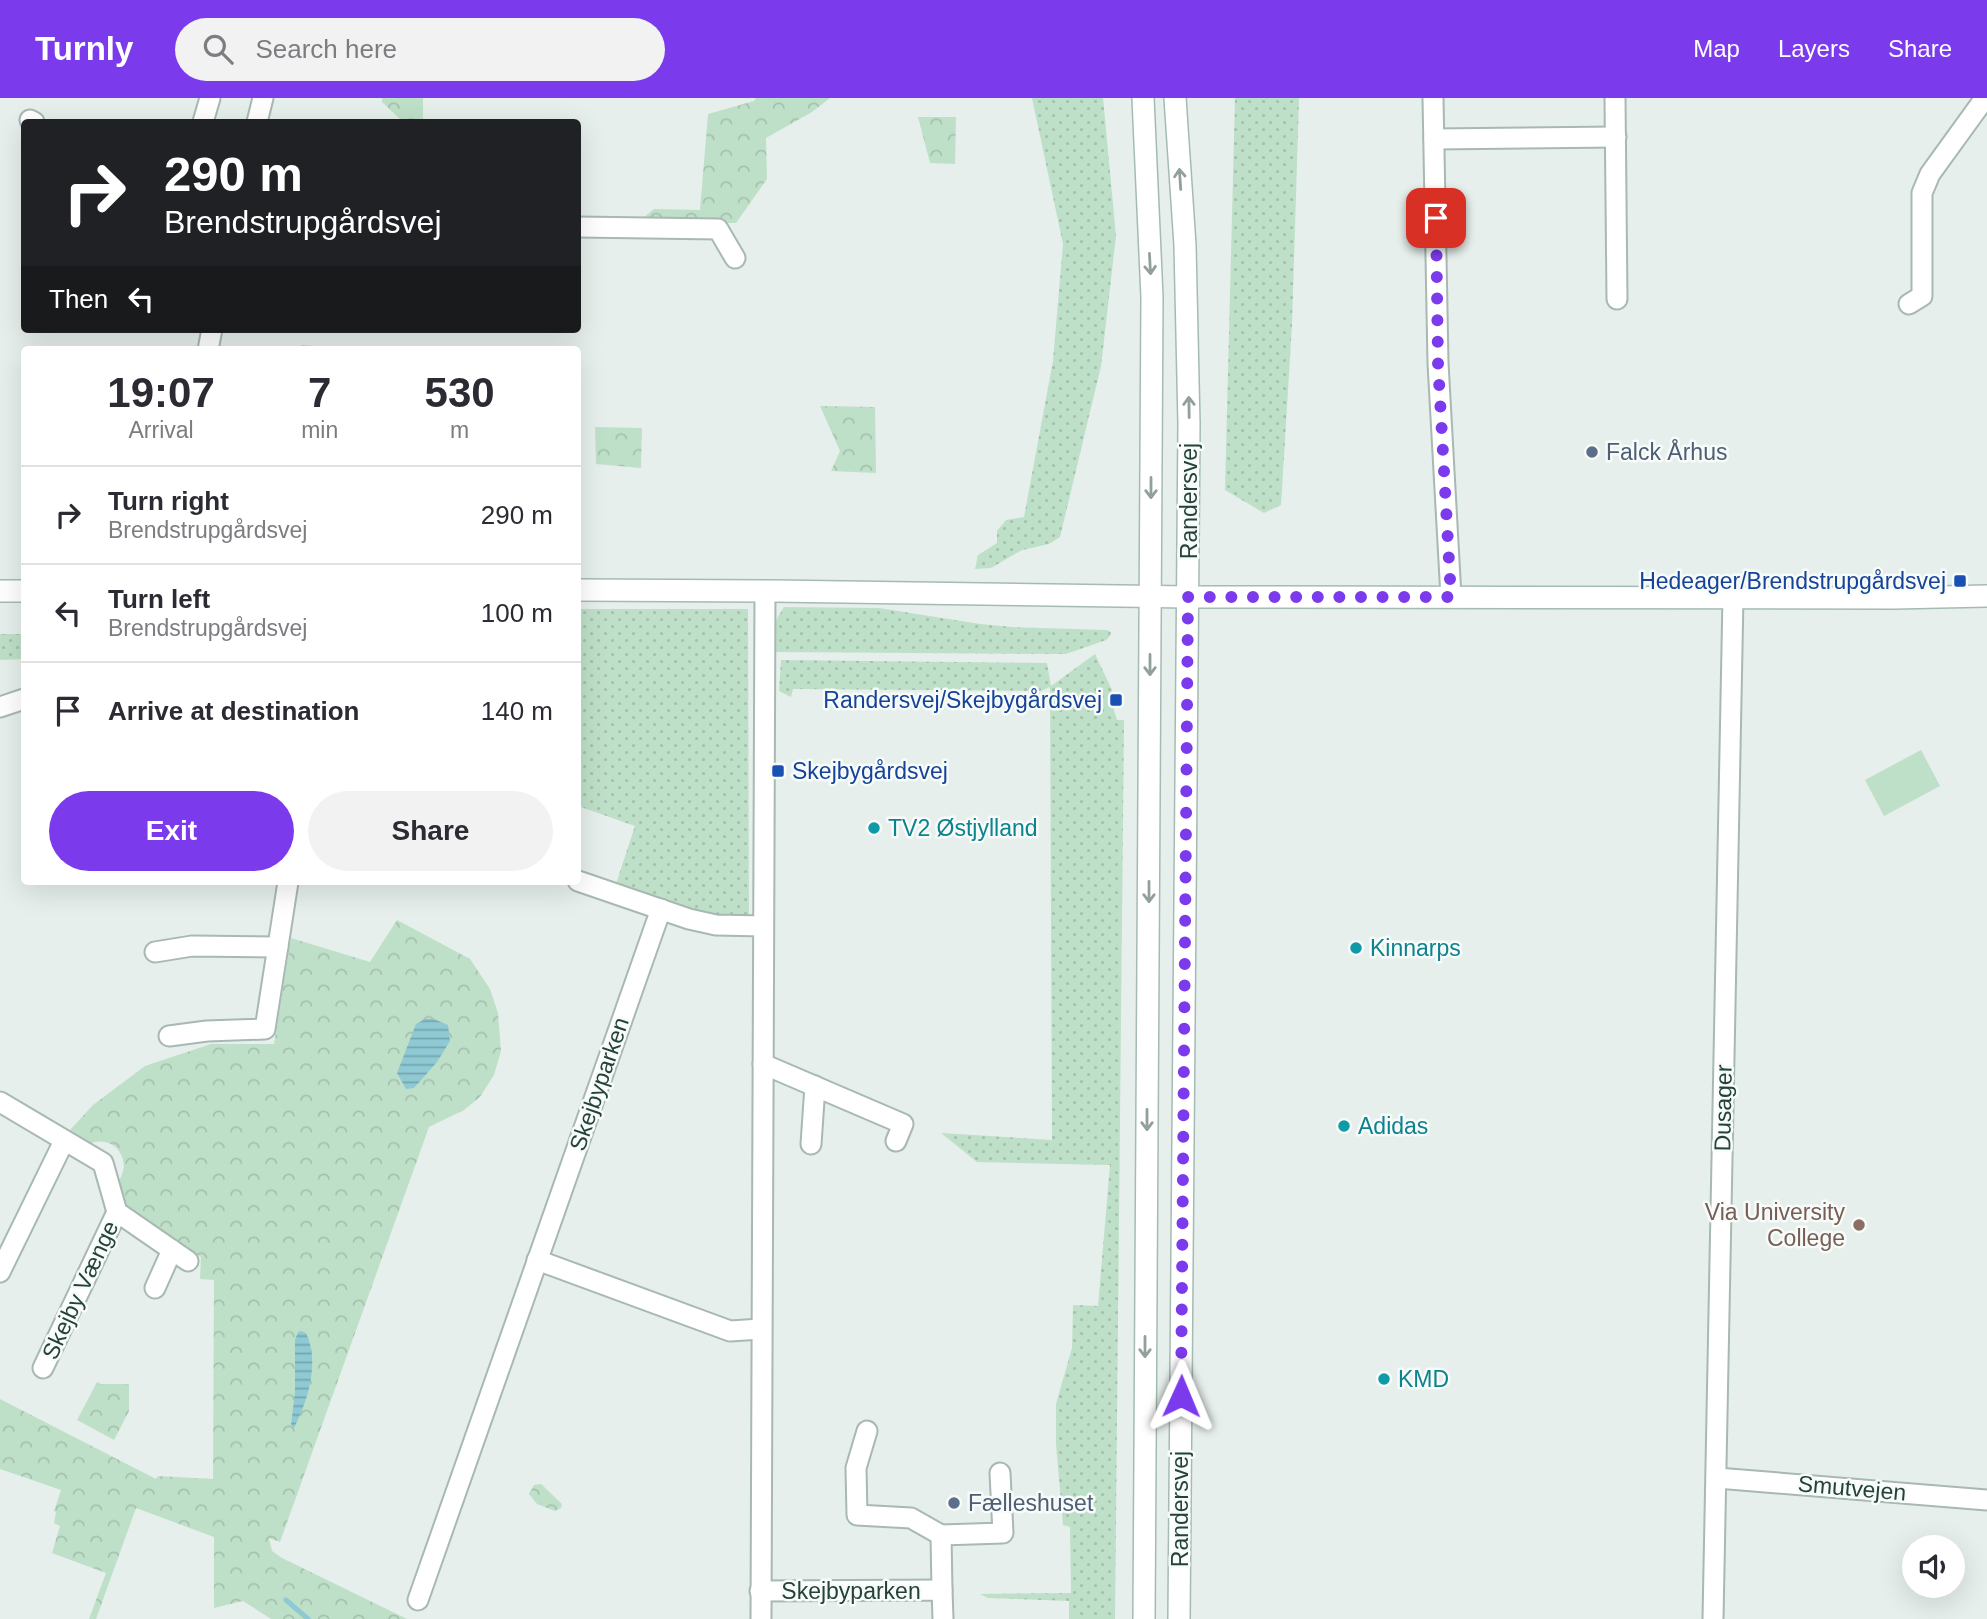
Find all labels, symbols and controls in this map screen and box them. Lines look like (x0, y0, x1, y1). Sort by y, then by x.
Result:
search box (175, 18, 665, 81)
text: Turnly (35, 30, 133, 67)
icon: search (199, 30, 237, 68)
text: Search here (255, 34, 397, 64)
text: Map (1693, 35, 1740, 62)
text: Layers (1778, 35, 1850, 62)
text: Share (1888, 35, 1952, 62)
icon: right (49, 147, 140, 238)
text: 290 m (164, 147, 303, 201)
one-way arrow (1174, 168, 1187, 191)
pin (1406, 188, 1466, 248)
icon: arrive (1417, 199, 1455, 237)
text: Brendstrupgårdsvej (164, 204, 441, 240)
one-way arrow (1144, 252, 1157, 275)
icon: left (122, 280, 160, 318)
text: Then (49, 284, 108, 314)
text: 19:07 (107, 369, 215, 416)
text: 7 (308, 369, 331, 416)
text: 530 (425, 369, 495, 416)
one-way arrow (1182, 395, 1195, 418)
text: Arrival (128, 417, 194, 443)
text: min (301, 417, 338, 443)
text: m (450, 417, 469, 443)
place label: Falck Århus (1606, 438, 1727, 465)
street label: Randersvej (1176, 443, 1202, 559)
marker: Falck Århus (1584, 444, 1600, 460)
one-way arrow (1144, 476, 1158, 499)
text: Turn right (108, 486, 229, 516)
icon: right (49, 496, 87, 534)
text: 290 m (481, 500, 553, 530)
text: Brendstrupgårdsvej (108, 517, 307, 543)
place label: Hedeager/Brendstrupgårdsvej (1639, 568, 1946, 594)
marker: Hedeager/Brendstrupgårdsvej (1952, 573, 1968, 589)
text: Turn left (108, 584, 210, 614)
icon: left (49, 594, 87, 632)
text: 100 m (481, 598, 553, 628)
text: Brendstrupgårdsvej (108, 615, 307, 641)
one-way arrow (1143, 653, 1157, 676)
place label: Randersvej/Skejbygårdsvej (823, 687, 1102, 713)
icon: arrive (49, 692, 87, 730)
marker: Randersvej/Skejbygårdsvej (1108, 692, 1124, 708)
text: Arrive at destination (108, 696, 359, 726)
text: 140 m (481, 696, 553, 726)
place label: Skejbygårdsvej (792, 758, 948, 784)
marker: Skejbygårdsvej (770, 763, 786, 779)
button: Exit (49, 791, 294, 871)
button: Share (308, 791, 553, 871)
place label: TV2 Østjylland (888, 815, 1038, 841)
marker: TV2 Østjylland (866, 820, 882, 836)
one-way arrow (1142, 881, 1155, 904)
place label: Kinnarps (1370, 935, 1461, 961)
marker: Kinnarps (1348, 940, 1364, 956)
street label: Skejbyparken (564, 1014, 634, 1154)
street label: Dusager (1709, 1064, 1737, 1152)
one-way arrow (1140, 1108, 1154, 1131)
place label: Adidas (1358, 1113, 1428, 1139)
marker: Adidas (1336, 1118, 1352, 1134)
place label: Via University College (1705, 1199, 1845, 1251)
street label: Skejby Vænge (37, 1217, 123, 1363)
marker: Via University College (1851, 1217, 1867, 1233)
one-way arrow (1139, 1336, 1152, 1359)
position arrow (1144, 1359, 1218, 1433)
place label: KMD (1398, 1366, 1449, 1392)
marker: KMD (1376, 1371, 1392, 1387)
street label: Randersvej (1167, 1451, 1193, 1567)
street label: Smutvejen (1797, 1470, 1907, 1506)
place label: Fælleshuset (968, 1490, 1094, 1516)
marker: Fælleshuset (946, 1495, 962, 1511)
map controls (1902, 1535, 1965, 1598)
button: sound (1902, 1535, 1965, 1598)
street label: Skejbyparken (781, 1578, 921, 1604)

